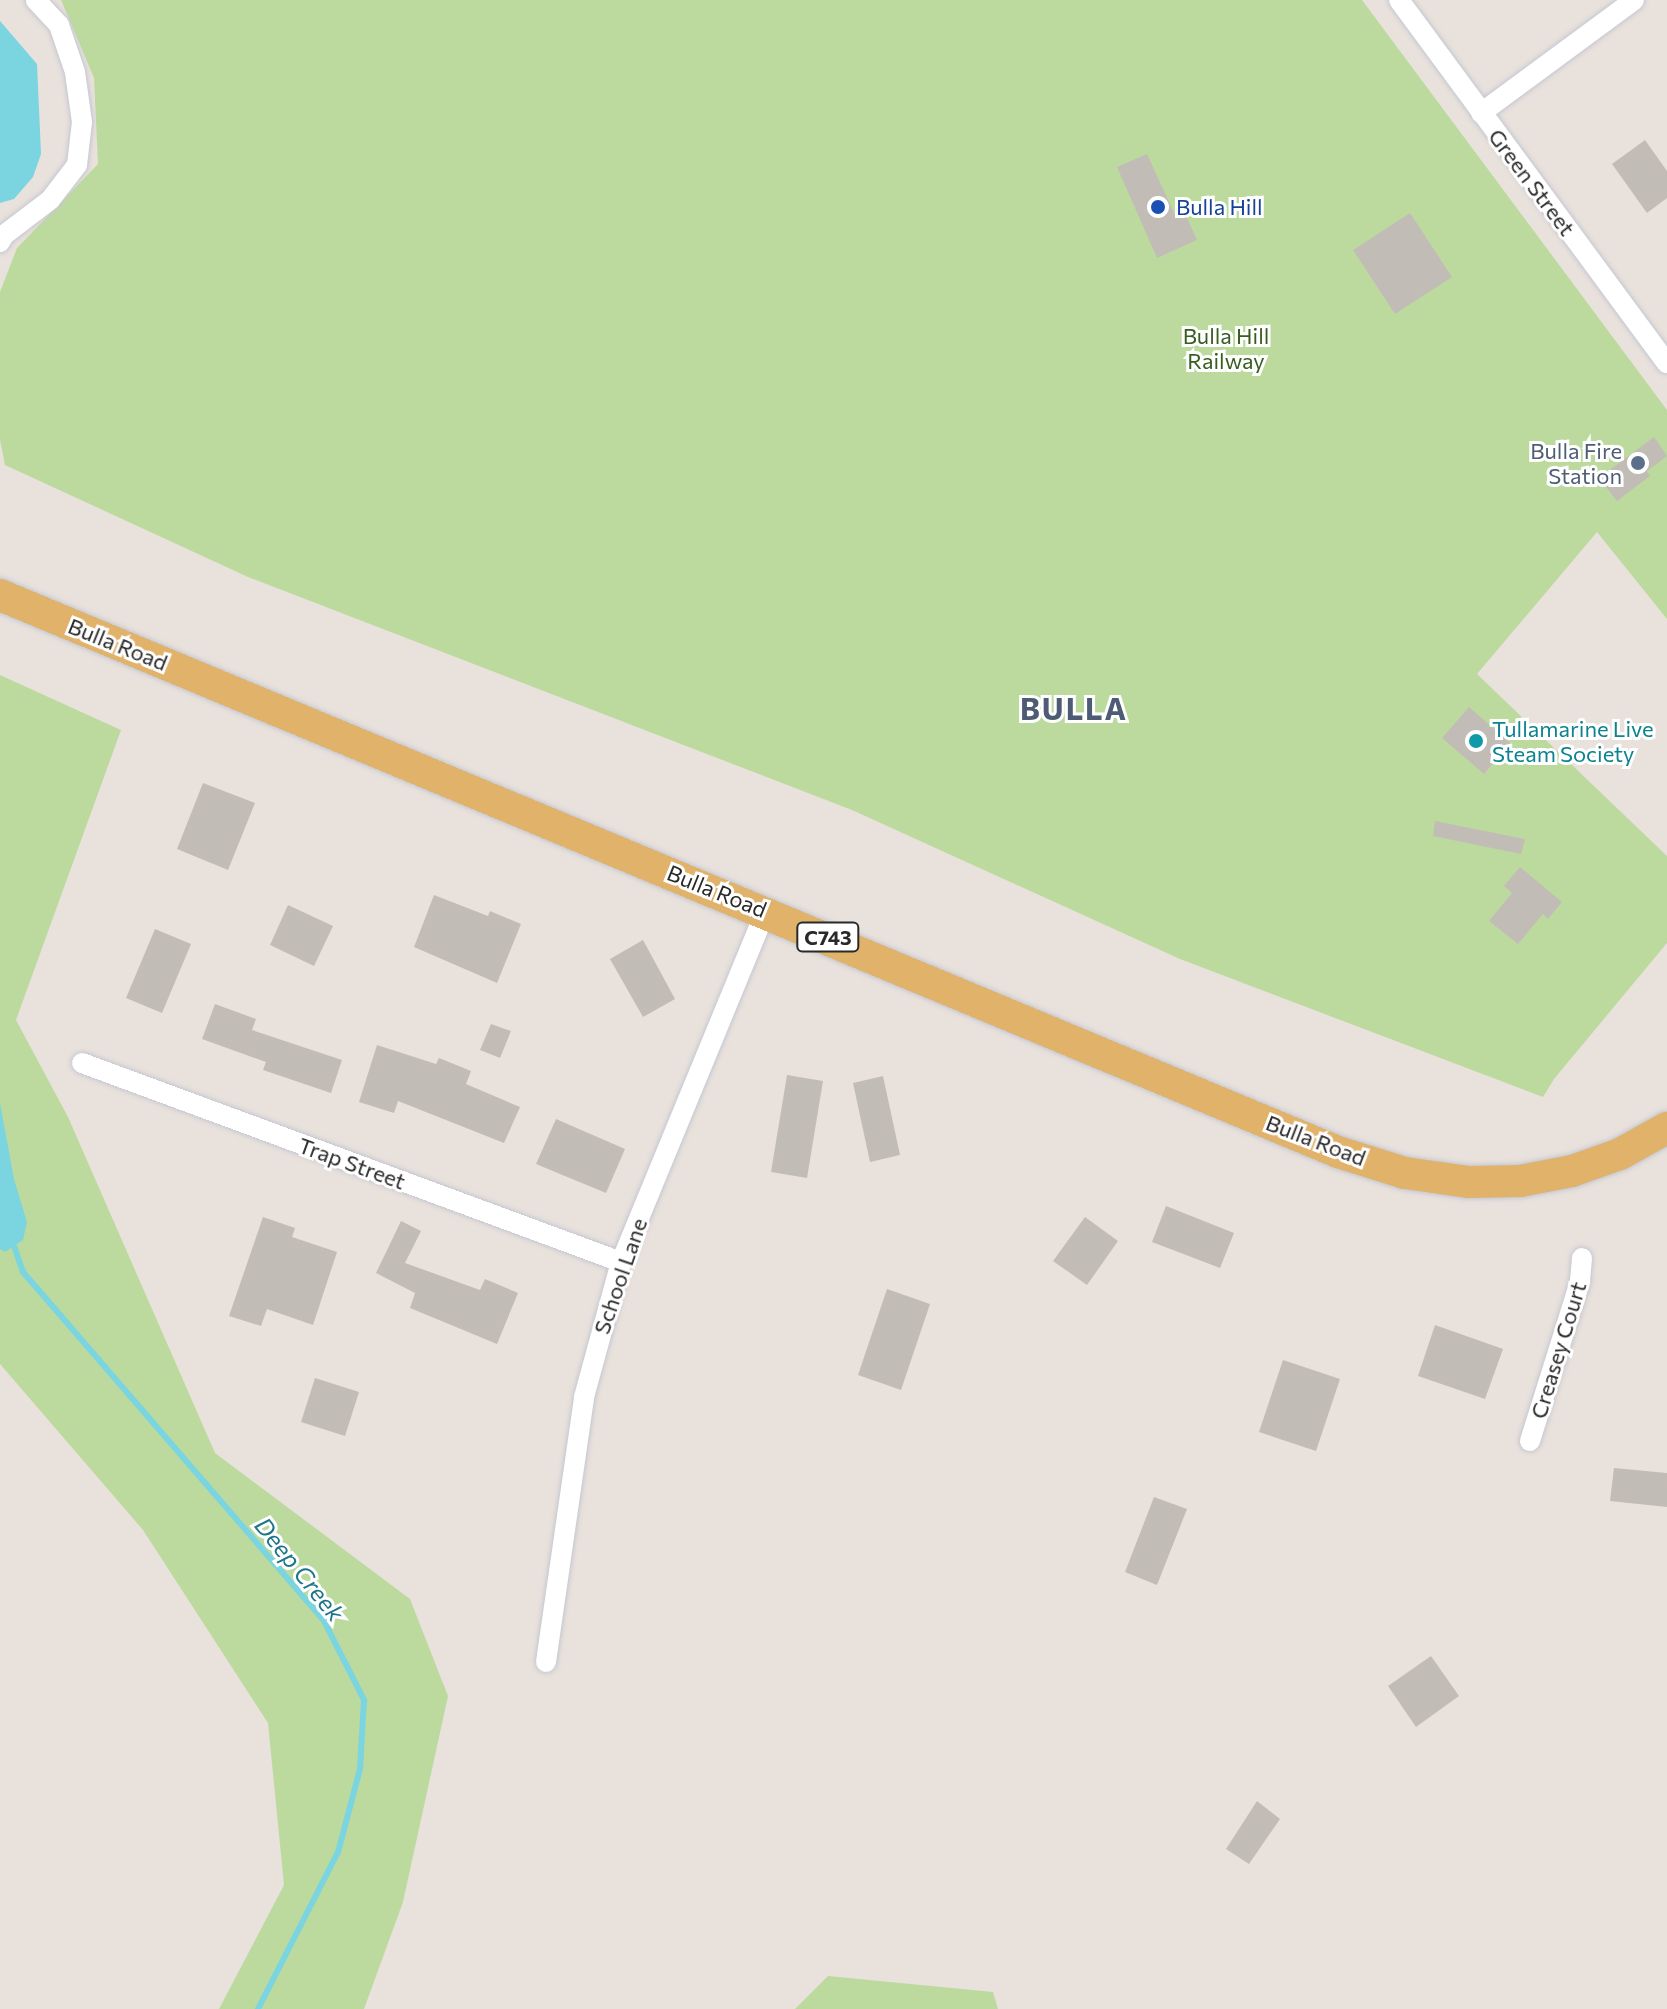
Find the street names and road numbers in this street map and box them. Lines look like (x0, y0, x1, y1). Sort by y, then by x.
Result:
street label: Green Street (1483, 123, 1581, 241)
street label: Bulla Road (64, 612, 172, 676)
street label: Bulla Road (663, 859, 771, 923)
road number: C743 (796, 921, 860, 953)
street label: Bulla Road (1262, 1109, 1370, 1171)
street label: Trap Street (295, 1131, 409, 1195)
street label: School Lane (588, 1215, 652, 1337)
street label: Creasey Court (1525, 1278, 1591, 1422)

